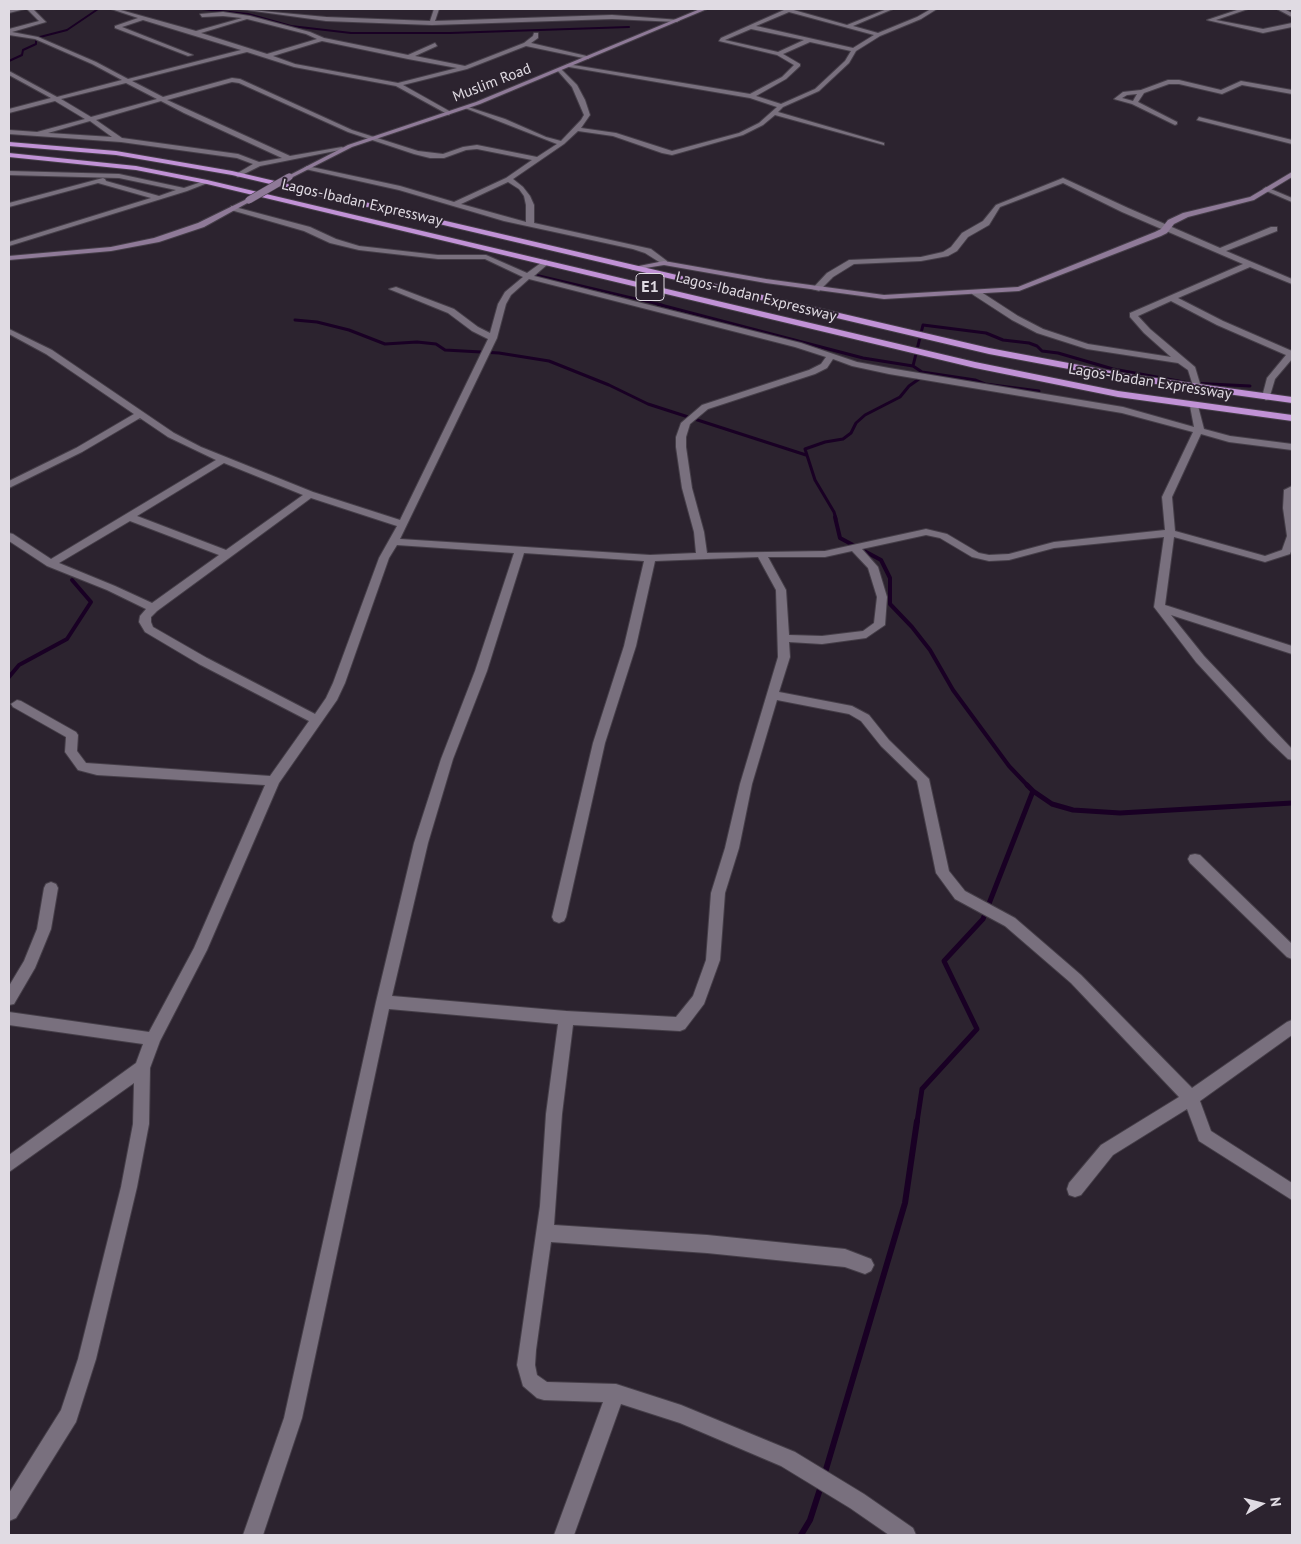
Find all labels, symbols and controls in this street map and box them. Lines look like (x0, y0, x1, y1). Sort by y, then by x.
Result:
street label: Muslim Road (450, 60, 534, 106)
street label: Lagos-Ibadan Expressway (280, 176, 444, 230)
street label: Lagos-Ibadan Expressway (674, 268, 838, 326)
road number: E1 (636, 274, 664, 300)
street label: Lagos-Ibadan Expressway (1067, 360, 1233, 404)
north arrow (1236, 1479, 1286, 1529)
text: N (1266, 1496, 1285, 1508)

